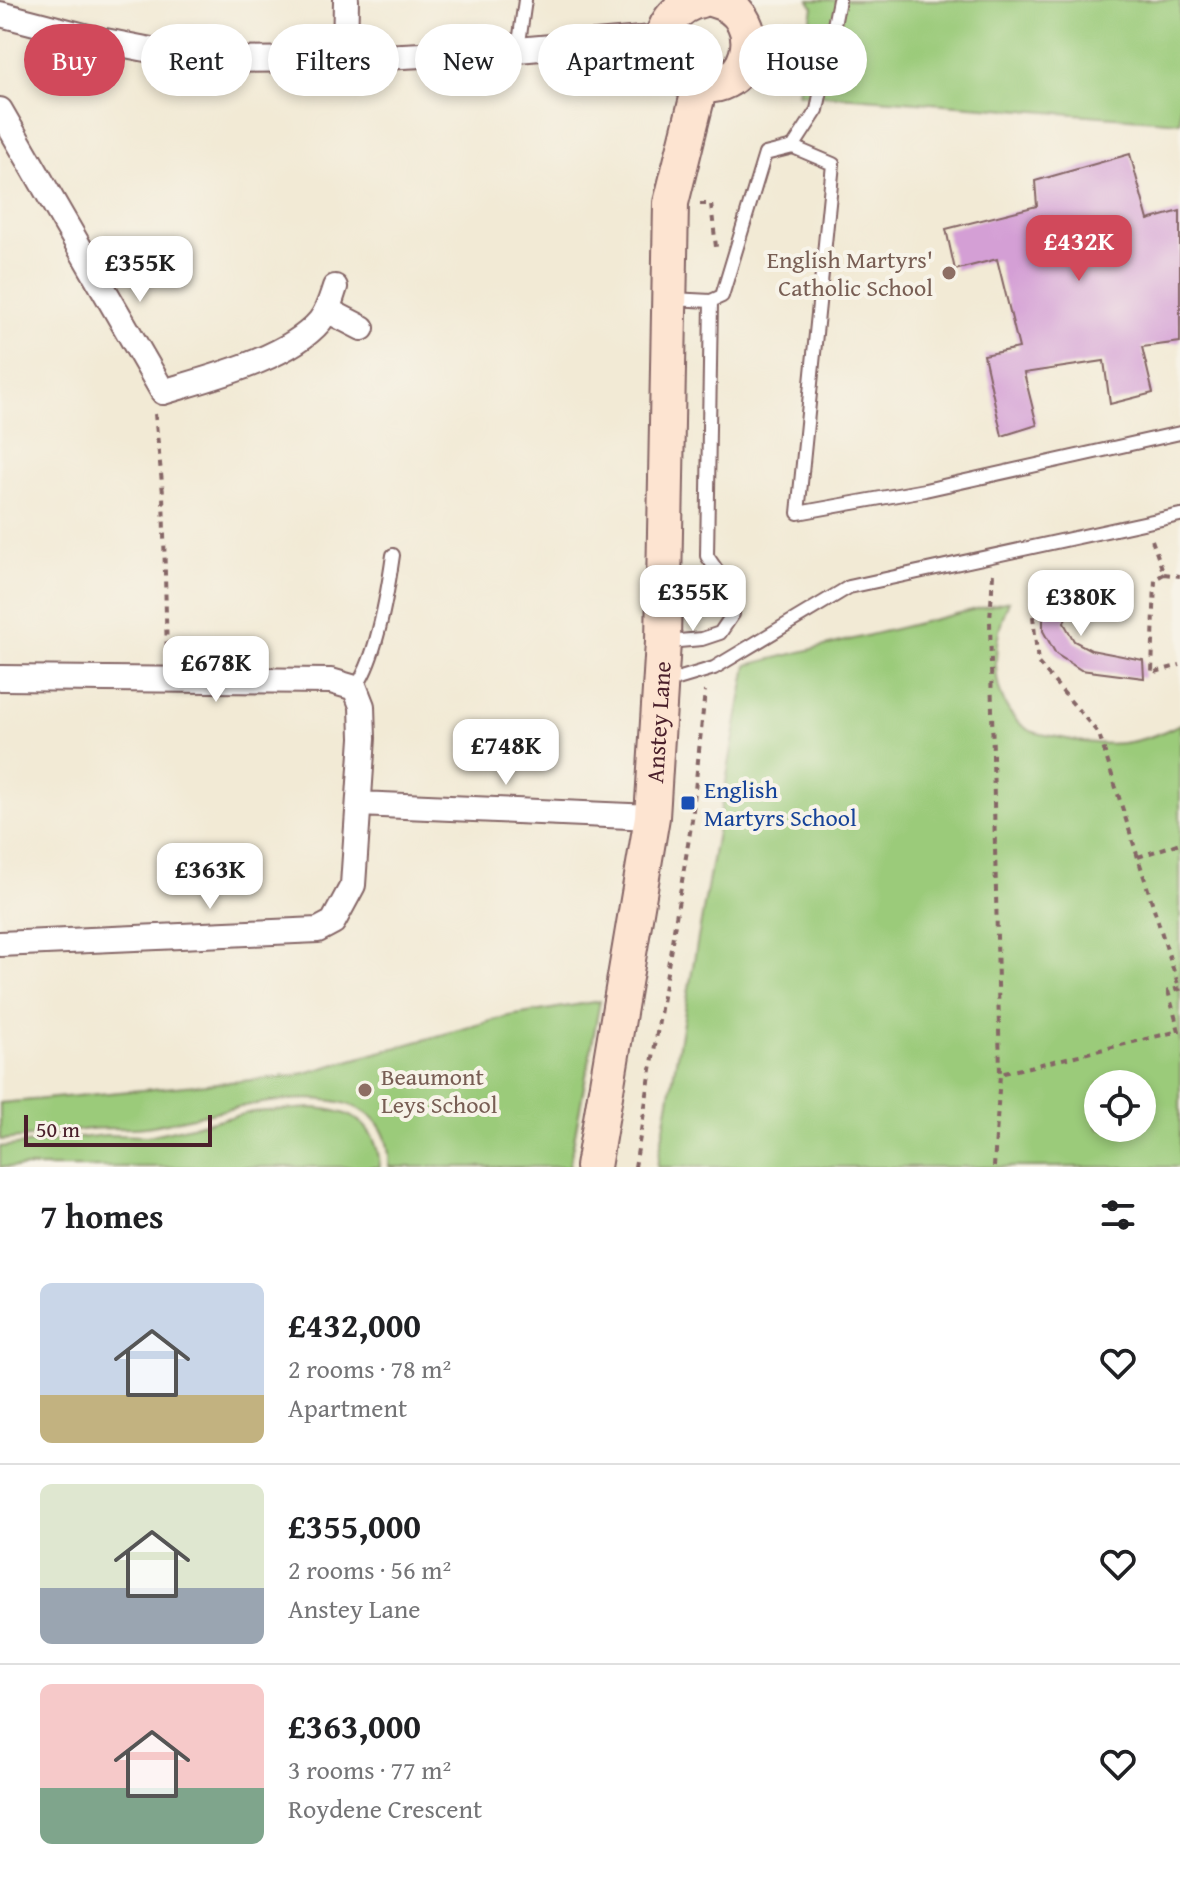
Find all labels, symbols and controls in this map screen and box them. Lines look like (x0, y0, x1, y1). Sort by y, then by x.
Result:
chip: Buy (24, 24, 125, 96)
chip: Rent (141, 24, 252, 96)
chip: Filters (268, 24, 399, 96)
chip: New (415, 24, 522, 96)
chip: Apartment (538, 24, 723, 96)
chip: House (739, 24, 867, 96)
pin: £432K (1023, 215, 1135, 283)
text: £432K (1044, 221, 1114, 260)
pin: £355K (84, 236, 196, 304)
text: £355K (105, 242, 175, 281)
place label: English Martyrs' Catholic School (767, 242, 933, 305)
marker: English Martyrs' Catholic School (940, 264, 958, 282)
pin: £355K (637, 565, 749, 633)
pin: £380K (1025, 570, 1137, 638)
text: £355K (658, 571, 728, 610)
text: £380K (1046, 576, 1116, 615)
pin: £678K (160, 636, 272, 704)
text: £678K (181, 642, 251, 681)
street label: Anstey Lane (637, 660, 679, 784)
pin: £748K (450, 719, 562, 787)
text: £748K (471, 725, 541, 764)
place label: English Martyrs School (704, 772, 857, 835)
marker: English Martyrs School (679, 794, 697, 812)
pin: £363K (154, 843, 266, 911)
text: £363K (175, 849, 245, 888)
place label: Beaumont Leys School (381, 1059, 498, 1122)
map controls (1084, 1070, 1156, 1142)
button: locate (1084, 1070, 1156, 1142)
marker: Beaumont Leys School (356, 1081, 374, 1099)
scale bar (24, 1111, 212, 1147)
text: 50 m (36, 1113, 80, 1145)
text: 7 homes (40, 1191, 164, 1240)
icon: filters (1096, 1193, 1140, 1237)
text: £432,000 (288, 1300, 421, 1349)
icon: home (104, 1315, 200, 1411)
icon: heart (1096, 1341, 1140, 1385)
text: 2 rooms · 78 m² (288, 1349, 451, 1388)
text: Apartment (288, 1388, 407, 1427)
text: £355,000 (288, 1501, 421, 1550)
icon: home (104, 1516, 200, 1612)
icon: heart (1096, 1542, 1140, 1586)
text: 2 rooms · 56 m² (288, 1550, 451, 1589)
text: Anstey Lane (288, 1589, 421, 1628)
text: £363,000 (288, 1701, 421, 1750)
icon: home (104, 1716, 200, 1812)
icon: heart (1096, 1742, 1140, 1786)
text: 3 rooms · 77 m² (288, 1750, 451, 1789)
text: Roydene Crescent (288, 1789, 482, 1828)

